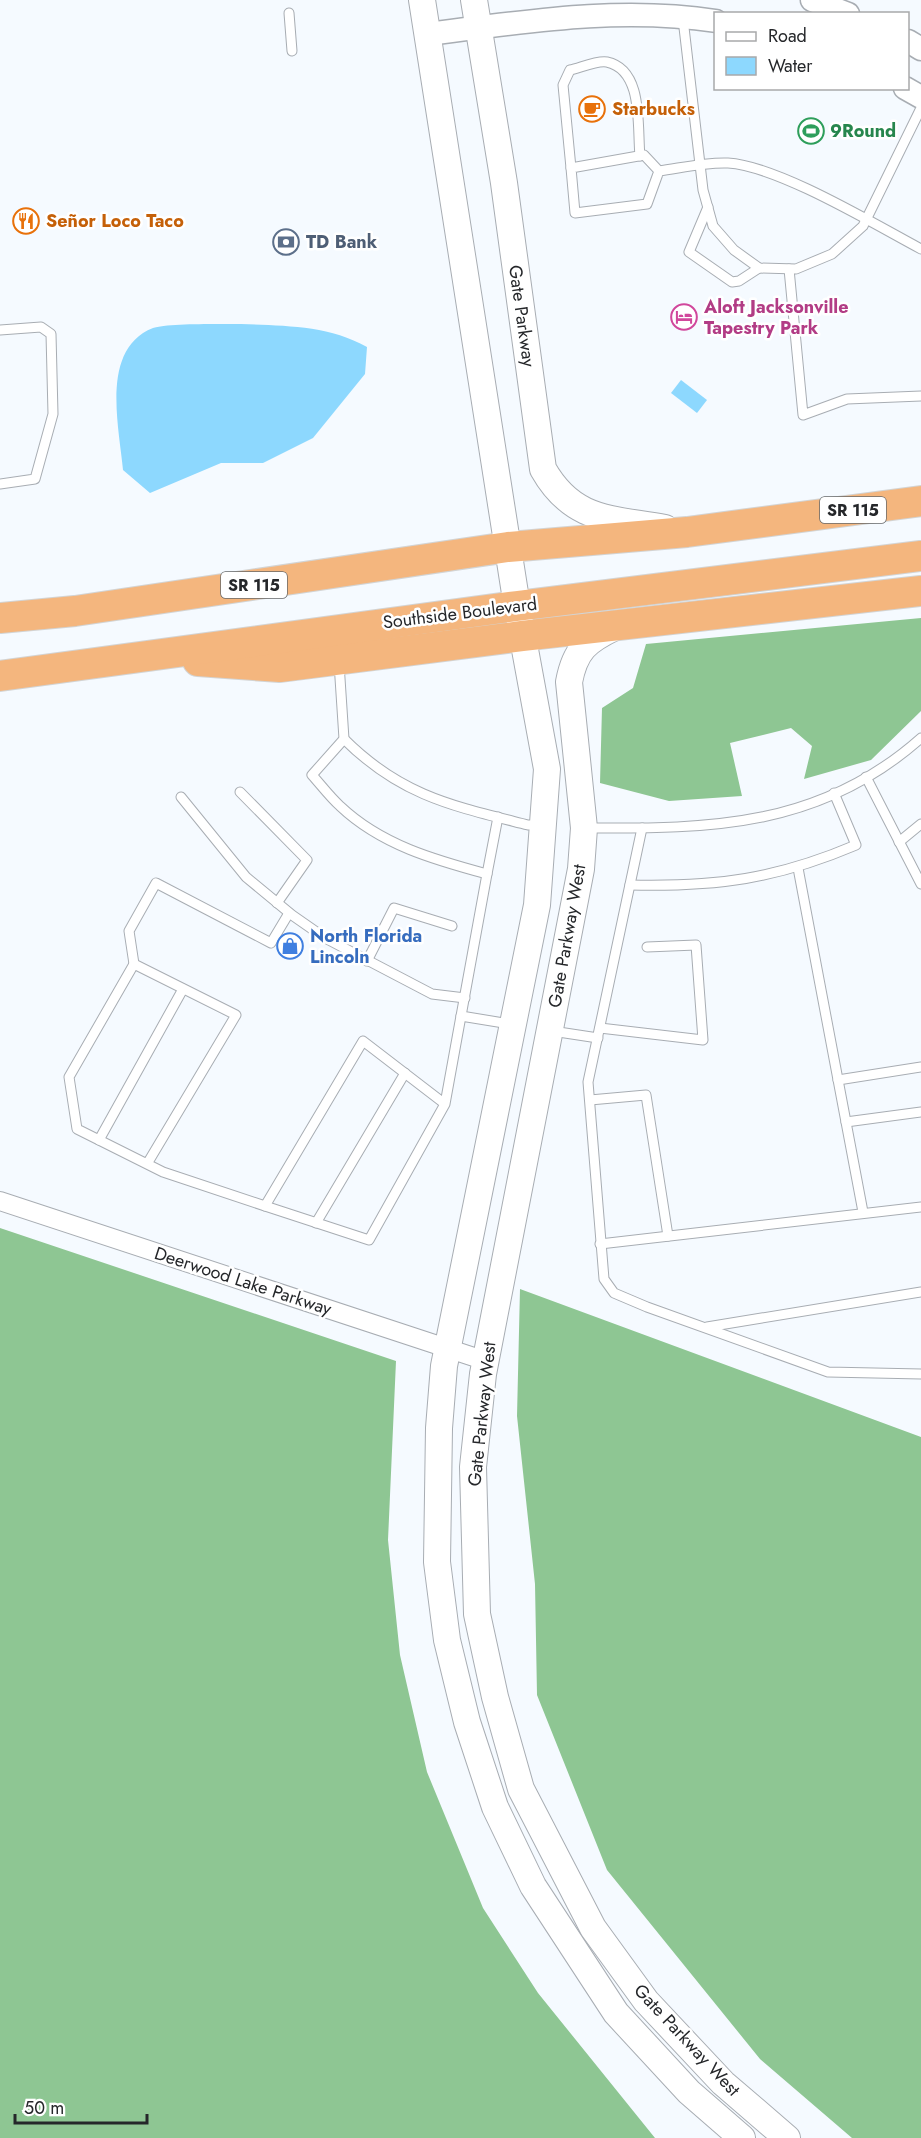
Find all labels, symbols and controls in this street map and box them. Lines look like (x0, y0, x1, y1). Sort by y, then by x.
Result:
legend (714, 12, 909, 90)
text: Road (768, 23, 807, 49)
text: Water (768, 53, 813, 79)
cafe icon: Starbucks (577, 94, 607, 124)
place label: Starbucks (612, 96, 695, 122)
sports icon: 9Round (796, 116, 826, 146)
place label: 9Round (830, 118, 896, 144)
restaurant icon: Señor Loco Taco (11, 206, 41, 236)
place label: Señor Loco Taco (46, 208, 184, 234)
bank icon: TD Bank (271, 227, 301, 257)
place label: TD Bank (306, 229, 378, 255)
street label: Gate Parkway (502, 263, 542, 369)
place label: Aloft Jacksonville Tapestry Park (703, 294, 849, 341)
hotel icon: Aloft Jacksonville Tapestry Park (669, 302, 699, 332)
road number: SR 115 (820, 497, 886, 523)
road number: SR 115 (221, 572, 287, 598)
street label: Southside Boulevard (381, 591, 539, 635)
street label: Gate Parkway West (542, 862, 593, 1010)
place label: North Florida Lincoln (310, 923, 422, 970)
shop icon: North Florida Lincoln (275, 931, 305, 961)
street label: Deerwood Lake Parkway (151, 1240, 335, 1322)
street label: Gate Parkway West (461, 1340, 503, 1488)
street label: Gate Parkway West (628, 1978, 747, 2102)
scale bar (15, 2087, 147, 2125)
text: 50 m (24, 2095, 64, 2121)

